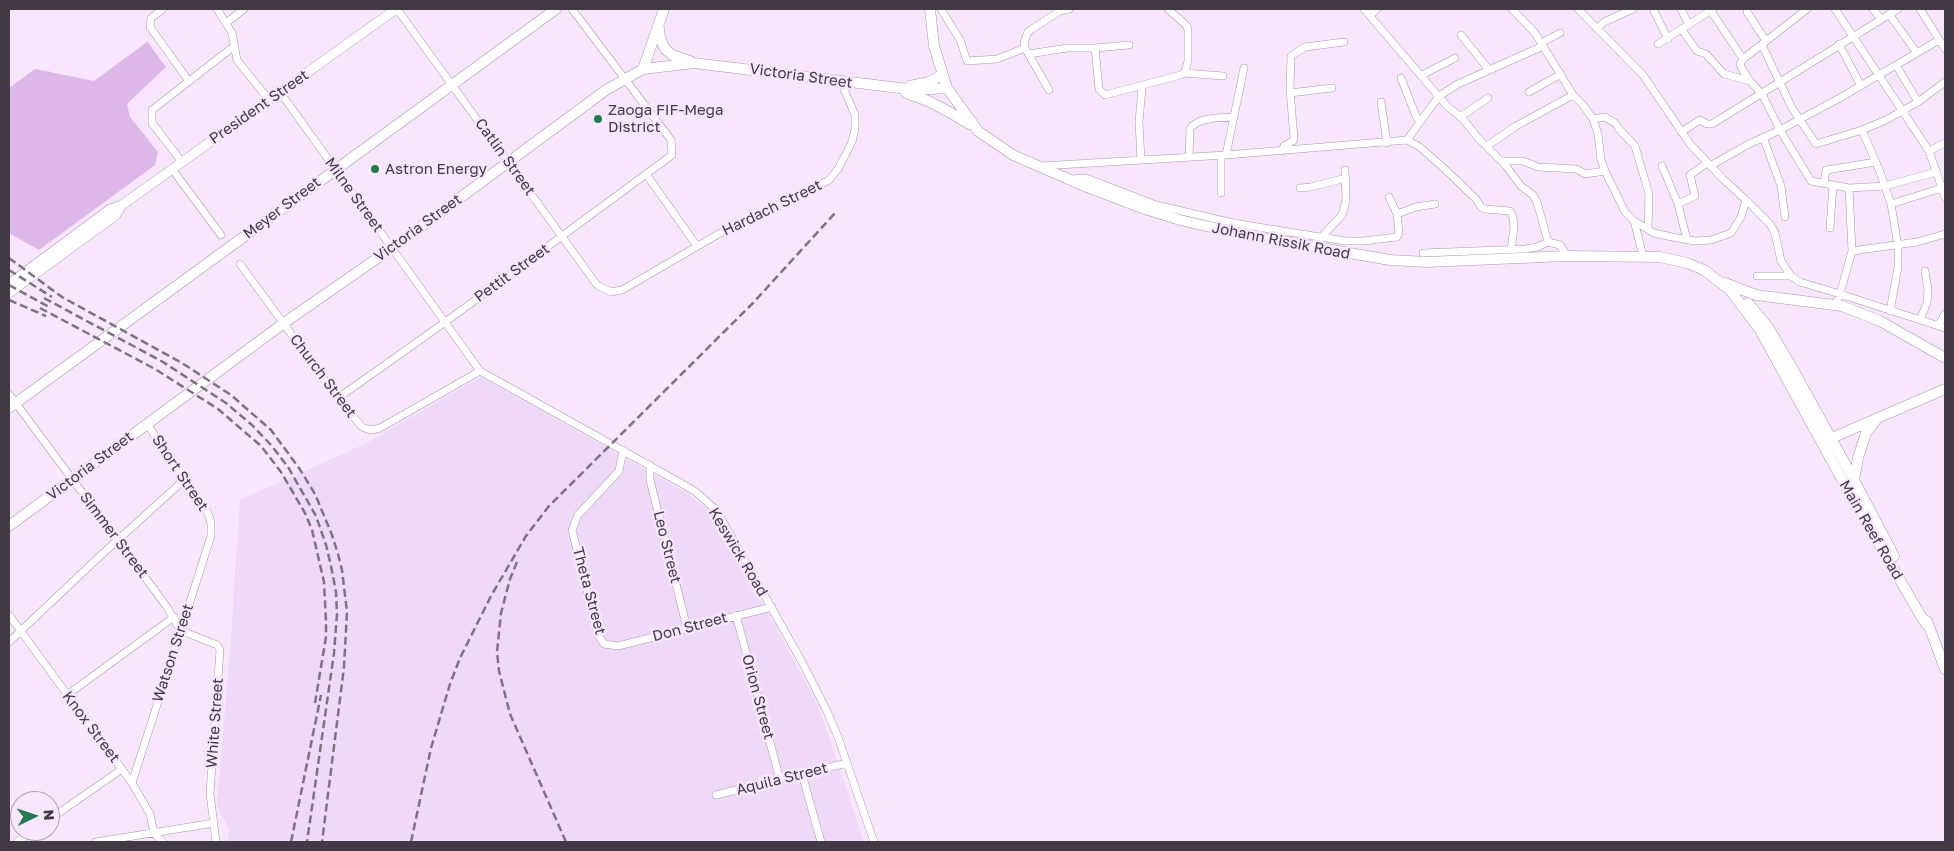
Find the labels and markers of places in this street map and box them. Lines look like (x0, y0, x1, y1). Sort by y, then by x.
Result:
place label: Zaoga FIF-Mega District (608, 101, 723, 136)
marker: Zaoga FIF-Mega District (592, 113, 604, 125)
place label: Astron Energy (385, 160, 487, 178)
marker: Astron Energy (369, 163, 381, 175)

